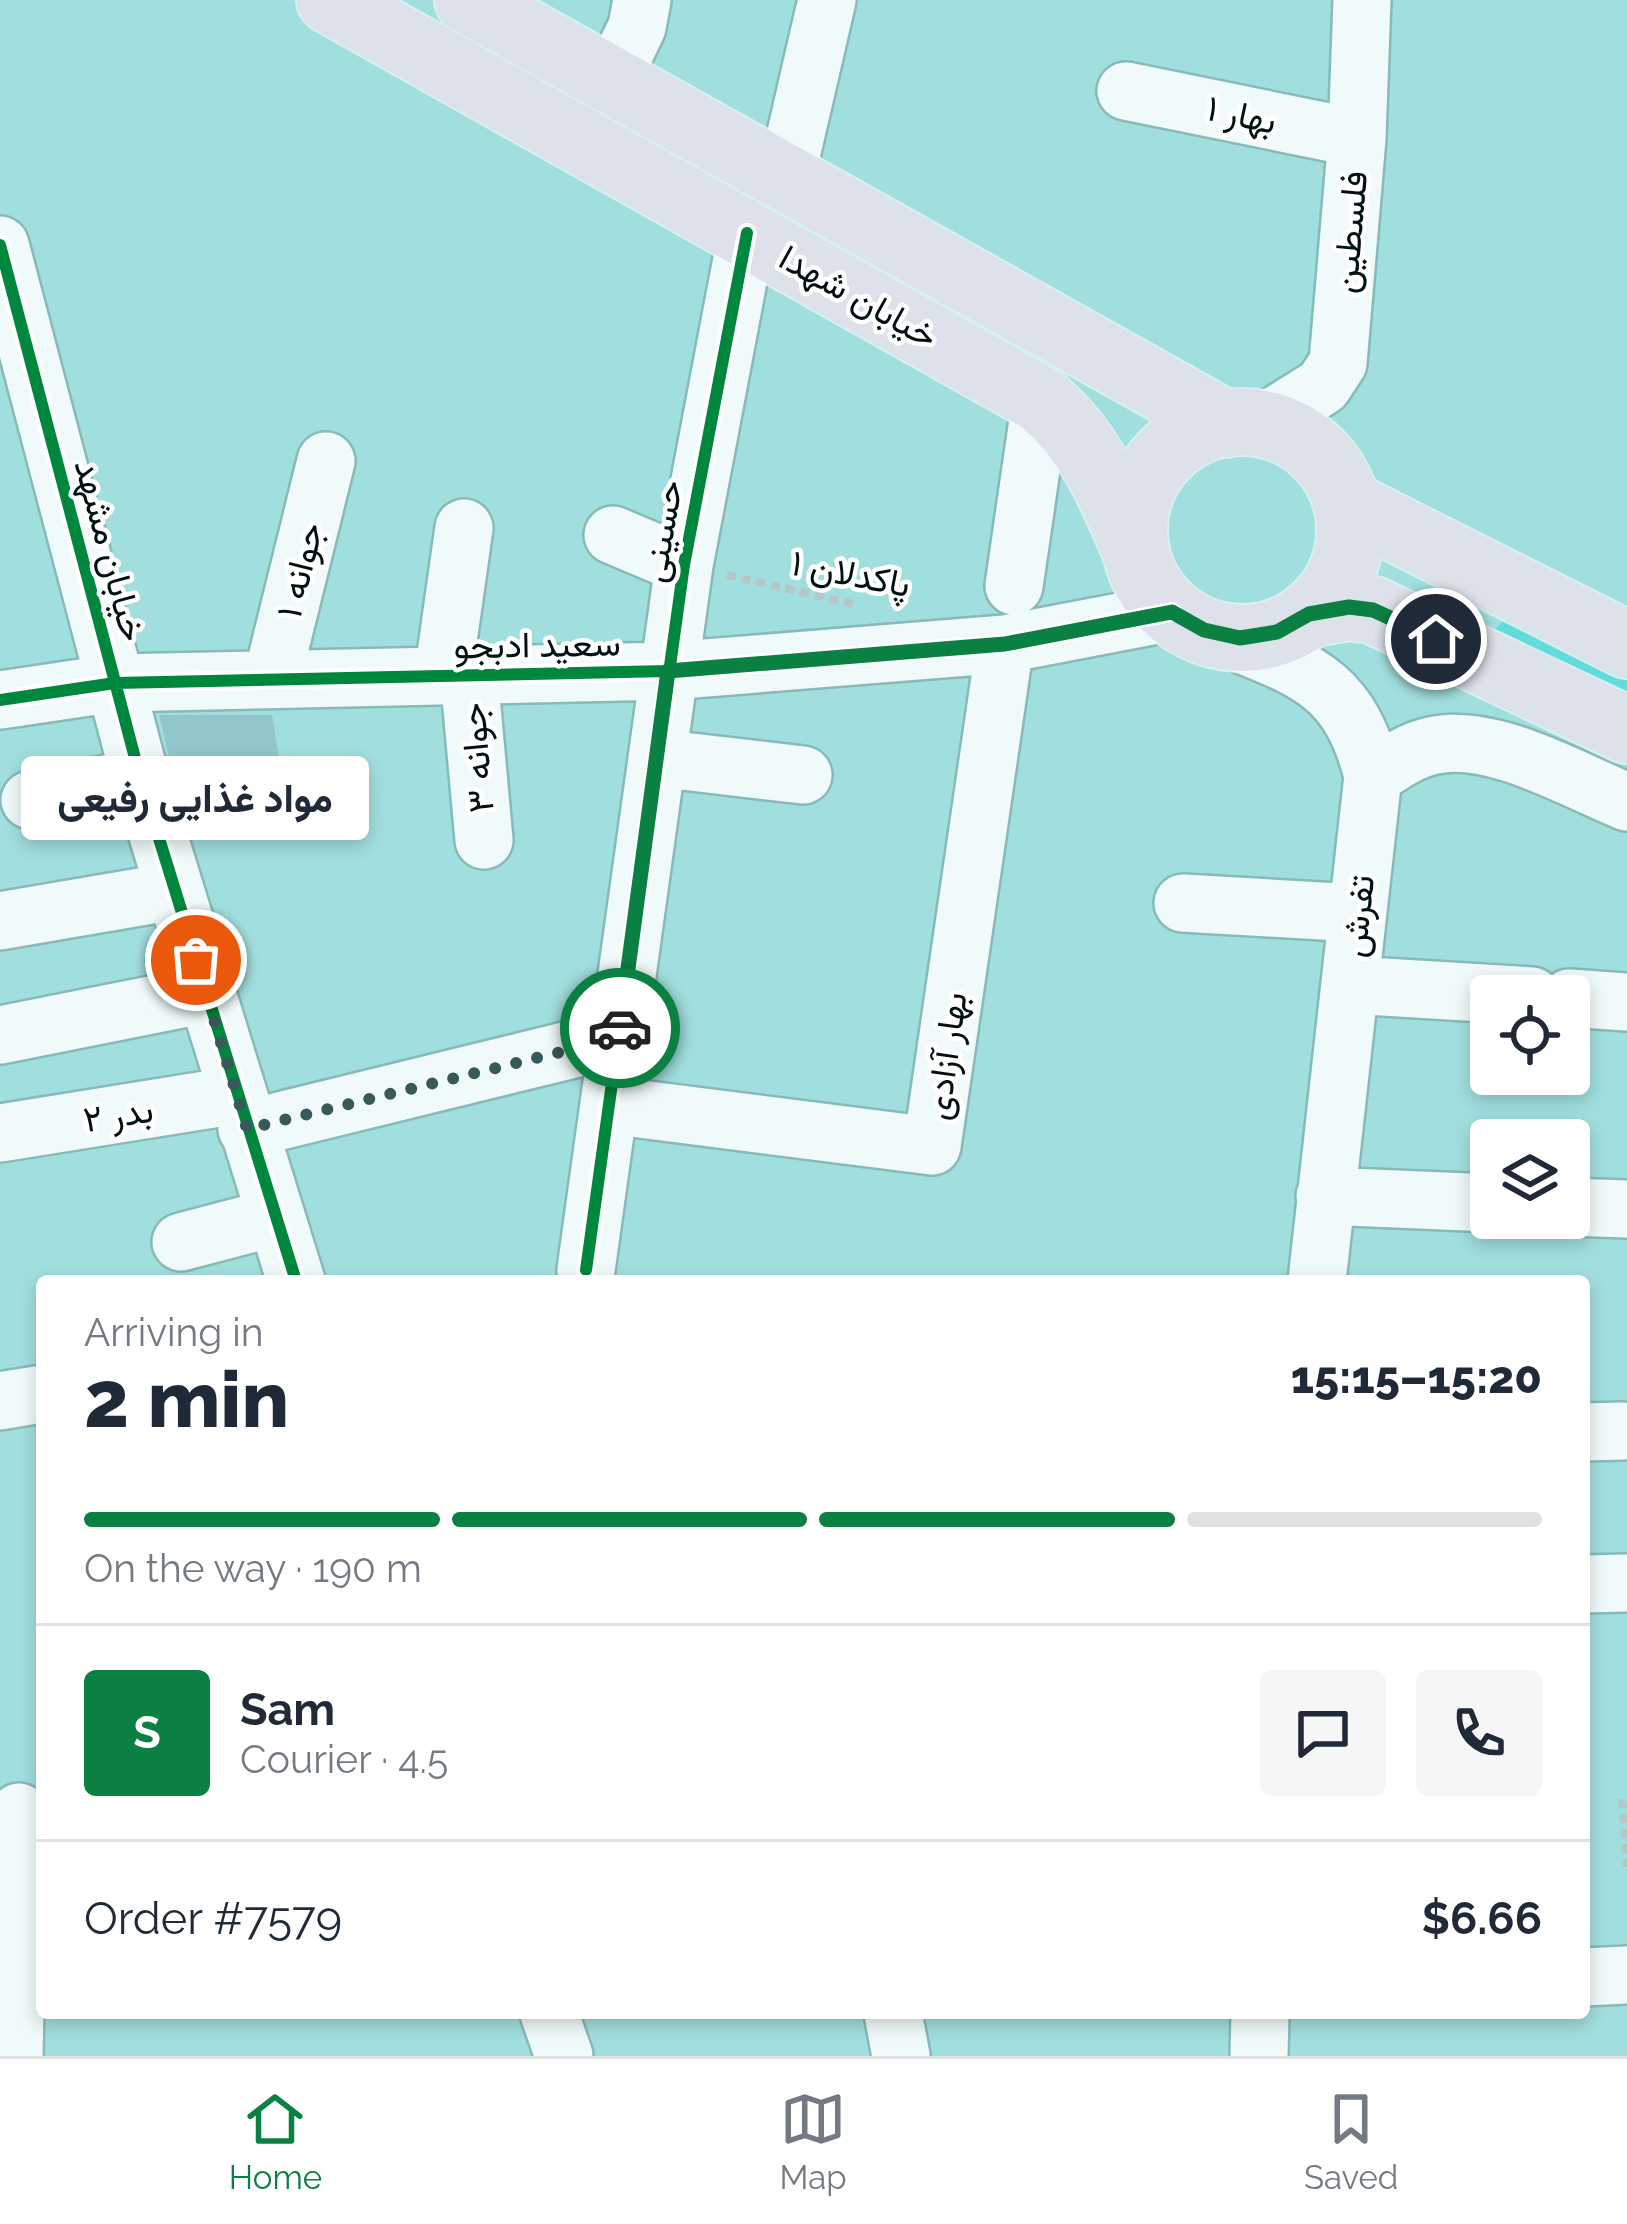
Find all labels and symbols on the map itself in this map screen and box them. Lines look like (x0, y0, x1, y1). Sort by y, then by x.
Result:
street label: بهار ۱ (1203, 86, 1281, 144)
street label: فلسطین (1323, 169, 1376, 295)
street label: خیابان شهدا (772, 235, 945, 358)
street label: خیابان مشهد (65, 454, 155, 646)
street label: حسینی (631, 477, 692, 586)
street label: جوانه ۱ (267, 518, 333, 623)
street label: پاکدلان ۱ (787, 541, 914, 609)
pin (1385, 588, 1487, 690)
street label: سعید ادبجو (453, 622, 621, 668)
street label: جوانه ۳ (450, 701, 504, 815)
callout: مواد غذایی رفیعی (22, 756, 370, 840)
street label: تفرش (1332, 873, 1384, 959)
pin (145, 909, 247, 1011)
courier (560, 968, 680, 1088)
street label: بهار آزادی (915, 989, 977, 1123)
street label: بدر ۲ (80, 1088, 156, 1142)

